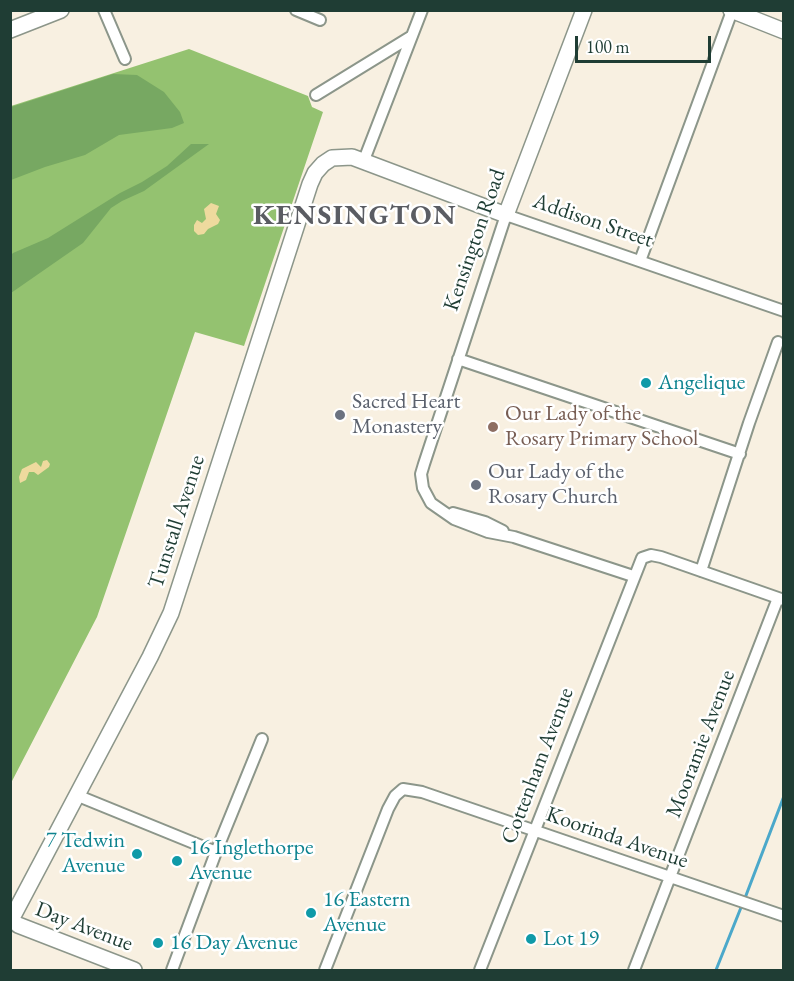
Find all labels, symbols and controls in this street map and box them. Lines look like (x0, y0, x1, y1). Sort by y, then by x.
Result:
scale bar (578, 24, 714, 62)
text: 100 m (586, 35, 630, 58)
street label: Kensington Road (438, 165, 512, 315)
street label: Addison Street (530, 188, 656, 254)
district label: KENSINGTON (253, 199, 457, 233)
place label: Angelique (658, 370, 745, 396)
marker: Angelique (639, 376, 653, 390)
place label: Sacred Heart Monastery (352, 389, 460, 440)
place label: Our Lady of the Rosary Primary School (505, 401, 698, 452)
marker: Sacred Heart Monastery (333, 408, 347, 422)
marker: Our Lady of the Rosary Primary School (486, 420, 500, 434)
street label: Tunstall Avenue (143, 452, 211, 592)
place label: Our Lady of the Rosary Church (488, 459, 624, 511)
marker: Our Lady of the Rosary Church (469, 478, 483, 492)
street label: Mooramie Avenue (661, 666, 741, 822)
street label: Cottenham Avenue (496, 684, 580, 848)
street label: Koorinda Avenue (542, 801, 692, 875)
place label: 7 Tedwin Avenue (46, 828, 125, 879)
place label: 16 Inglethorpe Avenue (189, 835, 314, 886)
marker: 7 Tedwin Avenue (130, 847, 144, 861)
marker: 16 Inglethorpe Avenue (170, 854, 184, 868)
place label: 16 Eastern Avenue (323, 887, 411, 938)
street label: Day Avenue (32, 896, 136, 958)
marker: 16 Eastern Avenue (304, 906, 318, 920)
place label: Lot 19 (543, 926, 599, 952)
place label: 16 Day Avenue (170, 930, 298, 956)
marker: Lot 19 (524, 932, 538, 946)
marker: 16 Day Avenue (151, 936, 165, 950)

